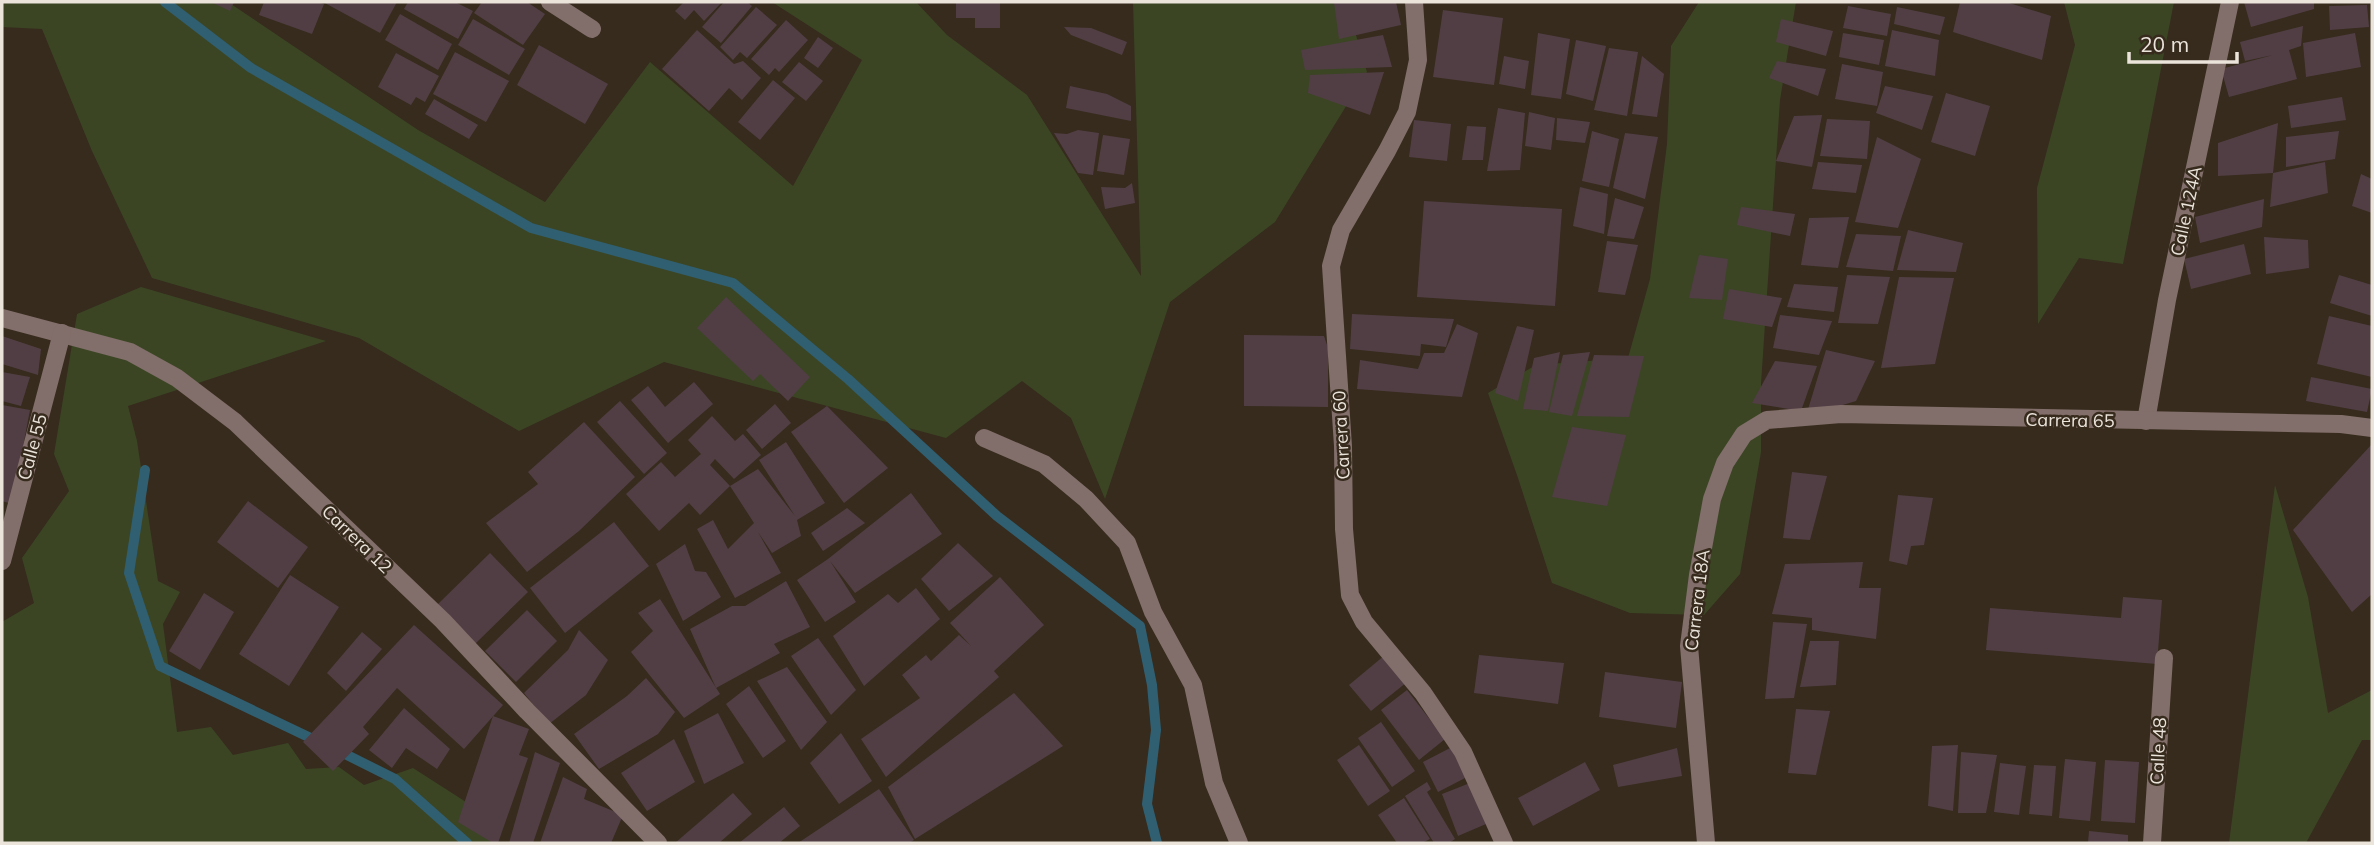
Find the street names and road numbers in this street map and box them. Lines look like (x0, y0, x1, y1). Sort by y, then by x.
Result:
street label: Calle 124A (2165, 164, 2207, 258)
street label: Carrera 60 (1327, 390, 1355, 480)
street label: Carrera 65 (2025, 408, 2115, 432)
street label: Calle 55 (12, 411, 52, 483)
street label: Carrera 12 (317, 500, 397, 578)
street label: Carrera 18A (1679, 548, 1715, 652)
street label: Calle 48 (2145, 717, 2171, 785)

